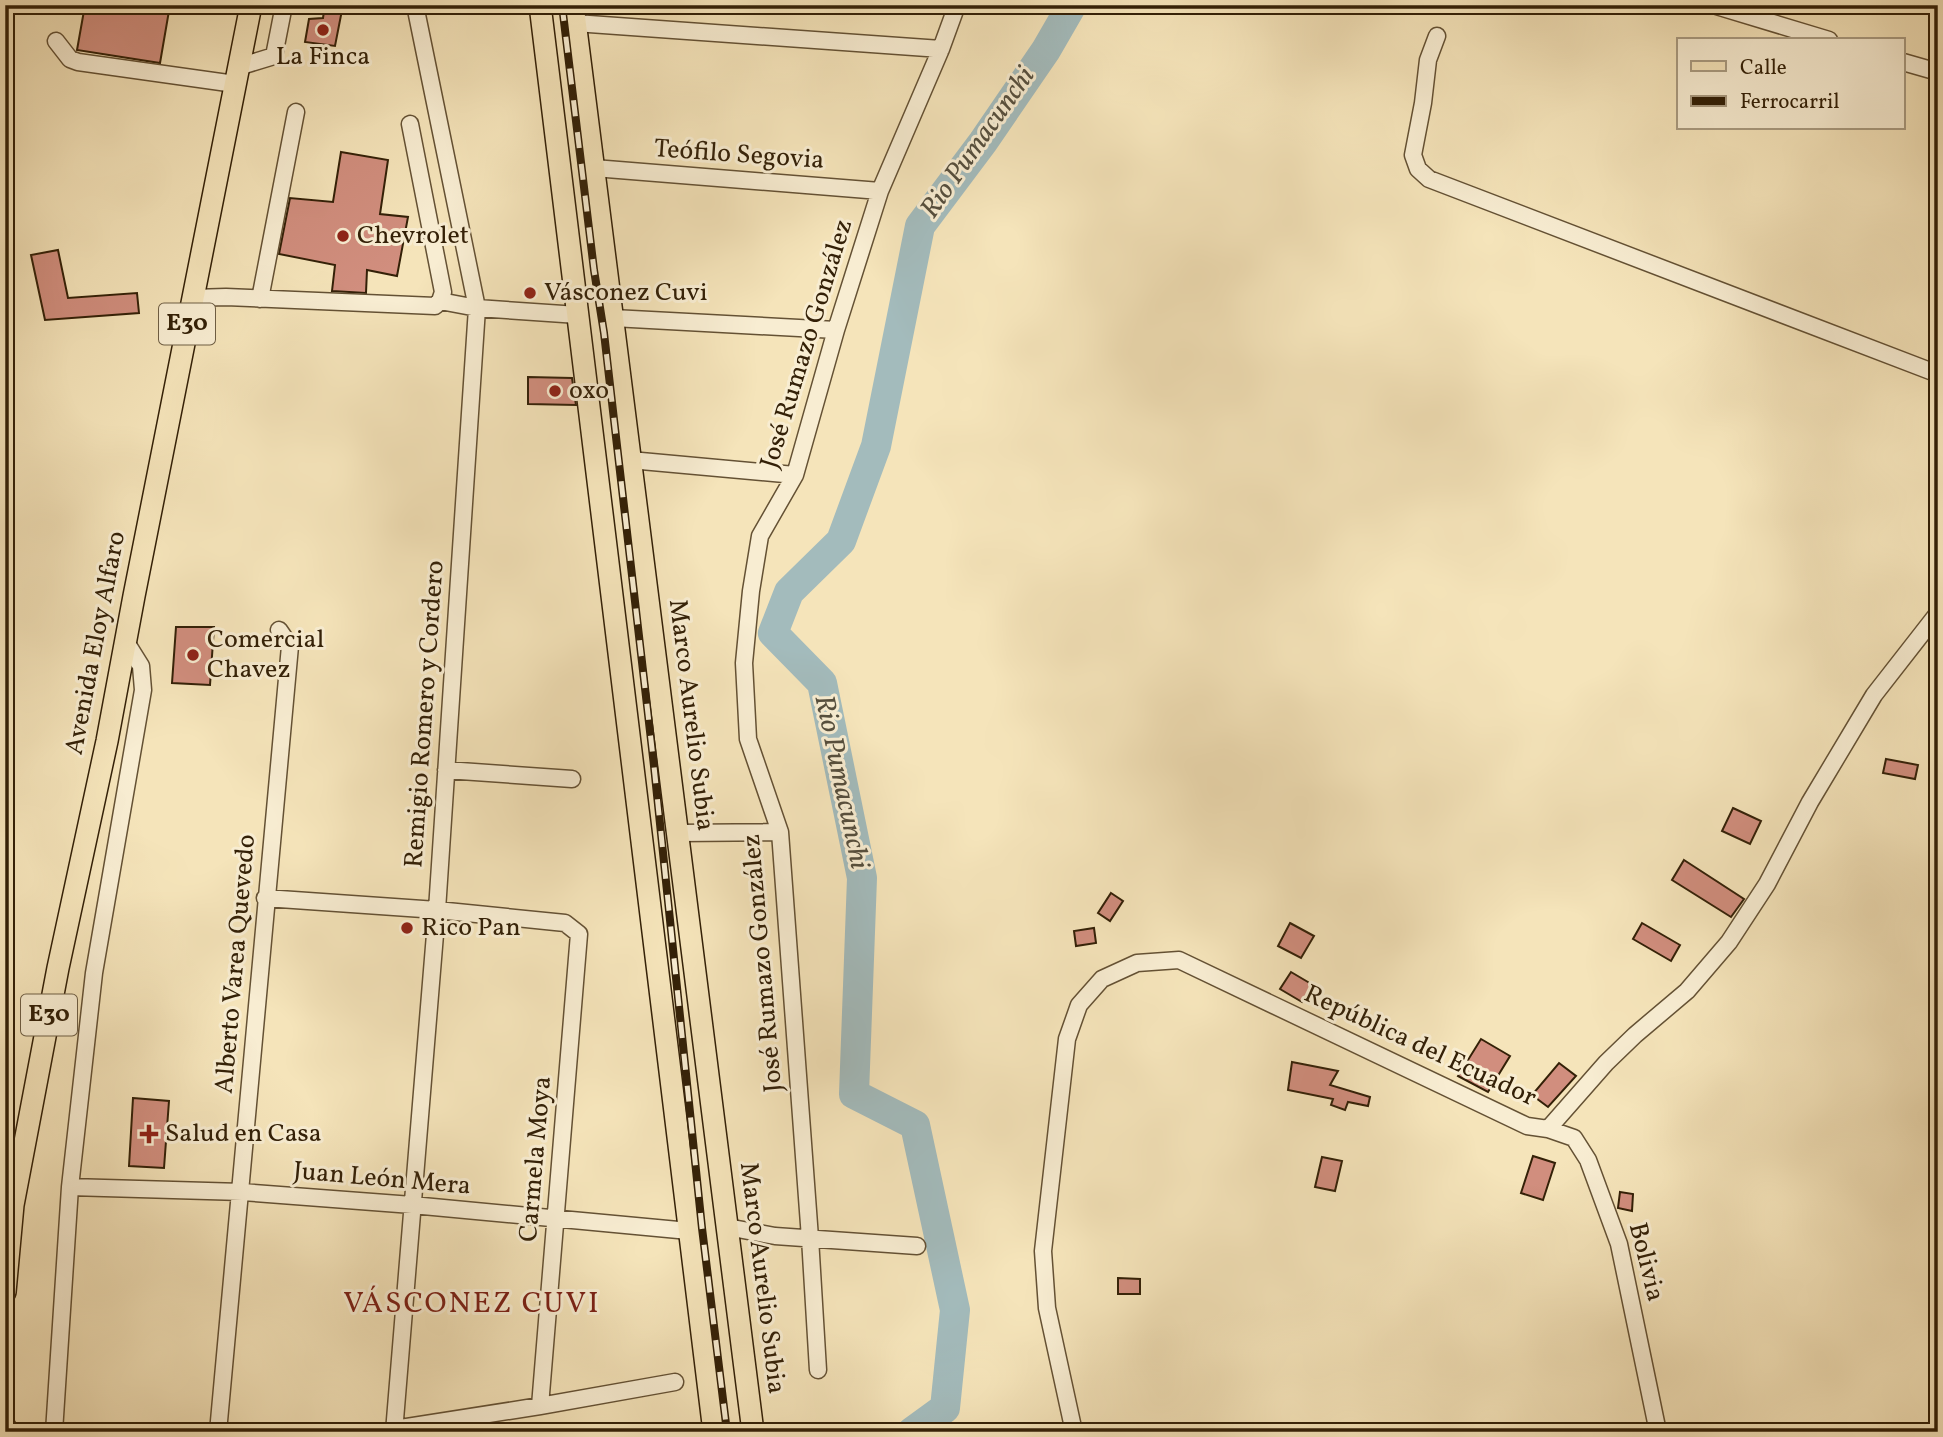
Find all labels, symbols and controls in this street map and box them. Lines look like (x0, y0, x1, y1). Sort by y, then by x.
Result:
marker: La Finca (315, 22, 331, 38)
legend (1677, 38, 1904, 130)
place label: La Finca (276, 39, 370, 75)
text: Calle (1740, 54, 1787, 83)
water label: Rio Pumacunchi (911, 58, 1045, 227)
text: Ferrocarril (1740, 88, 1840, 117)
street label: Teófilo Segovia (653, 131, 825, 179)
street label: José Rumazo González (752, 215, 862, 473)
place label: Chevrolet (357, 218, 469, 254)
marker: Chevrolet (335, 228, 351, 244)
place label: Vásconez Cuvi (544, 275, 708, 311)
marker: Vásconez Cuvi (522, 285, 538, 301)
road number: E30 (159, 304, 215, 344)
place label: oxo (569, 373, 609, 409)
marker: oxo (547, 383, 563, 399)
street label: Avenida Eloy Alfaro (57, 528, 135, 758)
street label: Remigio Romero y Cordero (396, 559, 454, 869)
street label: Marco Aurelio Subia (659, 597, 723, 833)
place label: Comercial Chavez (207, 622, 324, 688)
marker: Comercial Chavez (185, 647, 201, 663)
water label: Rio Pumacunchi (804, 691, 879, 874)
street label: José Rumazo González (734, 832, 792, 1094)
street label: Alberto Varea Quevedo (207, 833, 265, 1095)
place label: Rico Pan (421, 910, 521, 946)
marker: Rico Pan (399, 920, 415, 936)
street label: República del Ecuador (1298, 976, 1542, 1116)
road number: E30 (21, 995, 77, 1036)
street label: Carmela Moya (511, 1075, 561, 1243)
place label: Salud en Casa (165, 1116, 322, 1152)
marker: Salud en Casa (139, 1124, 159, 1144)
street label: Juan León Mera (292, 1153, 472, 1205)
street label: Marco Aurelio Subia (730, 1160, 794, 1396)
street label: Bolivia (1619, 1219, 1673, 1305)
district label: VÁSCONEZ CUVI (343, 1283, 601, 1325)

